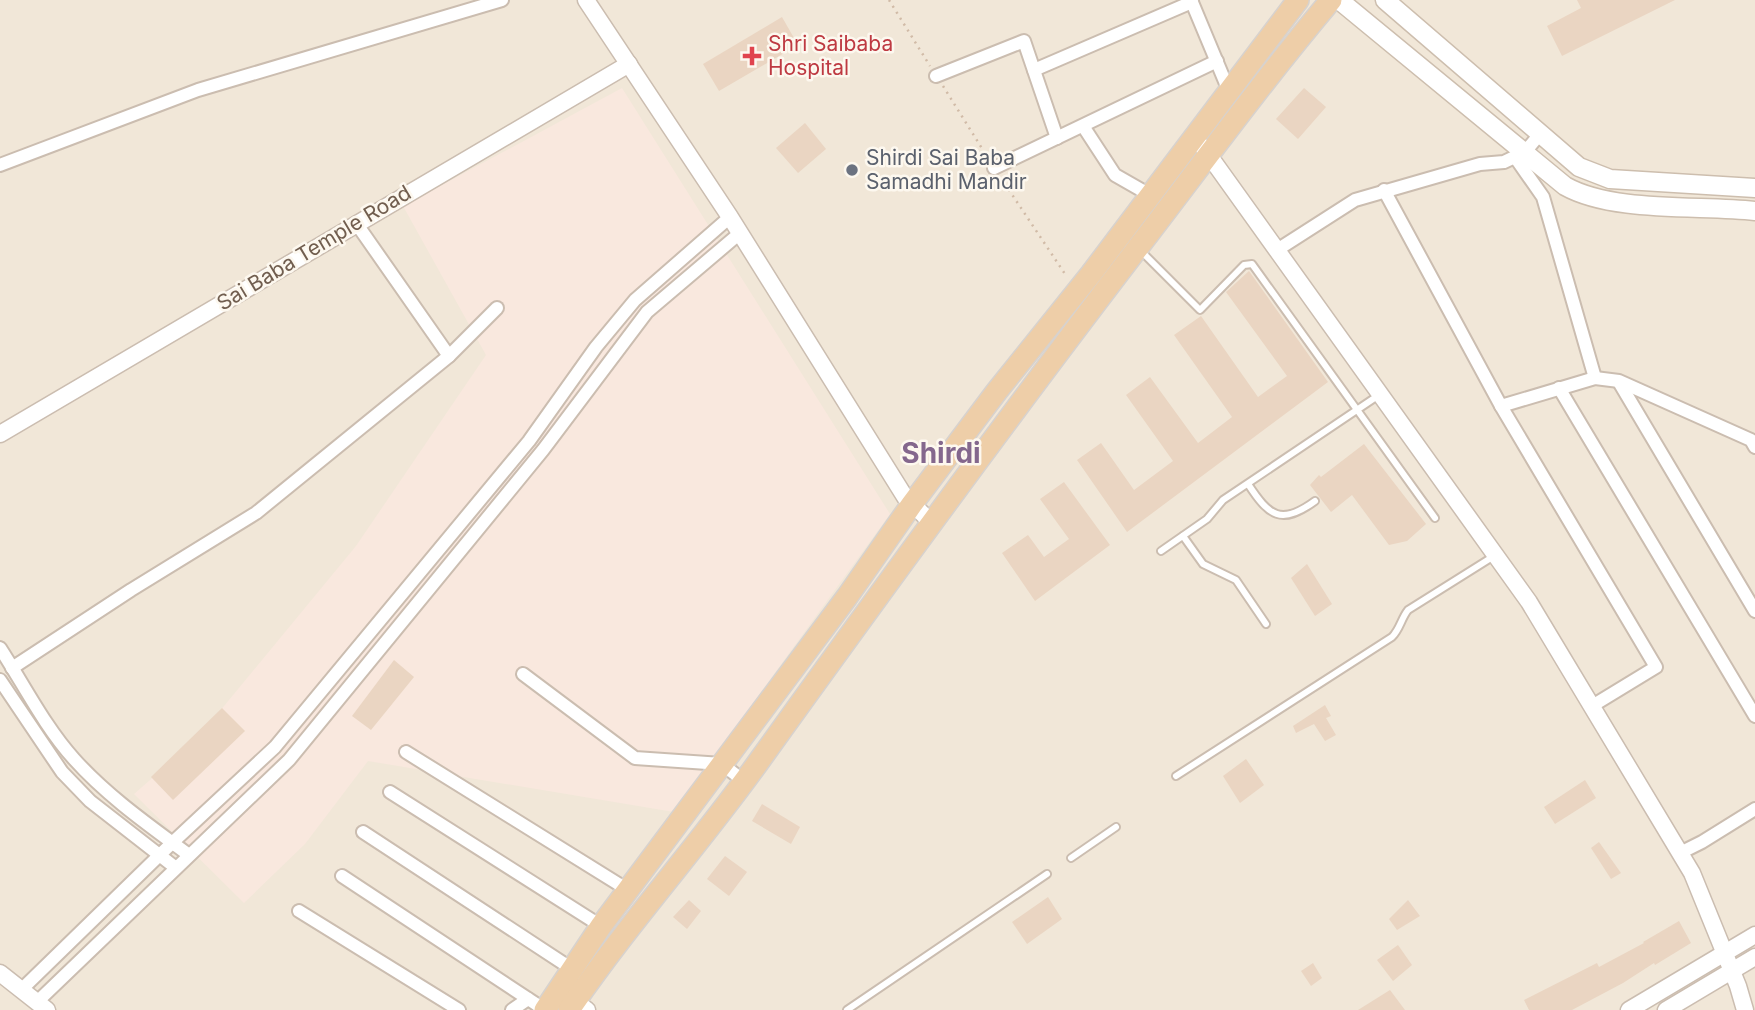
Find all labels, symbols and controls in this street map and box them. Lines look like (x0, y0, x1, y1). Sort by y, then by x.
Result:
place label: Shri Saibaba Hospital (768, 31, 893, 80)
marker: Shri Saibaba Hospital (742, 46, 762, 66)
place label: Shirdi Sai Baba Samadhi Mandir (866, 145, 1027, 194)
marker: Shirdi Sai Baba Samadhi Mandir (844, 162, 860, 178)
street label: Sai Baba Temple Road (212, 180, 415, 315)
district label: Shirdi (901, 436, 981, 470)

